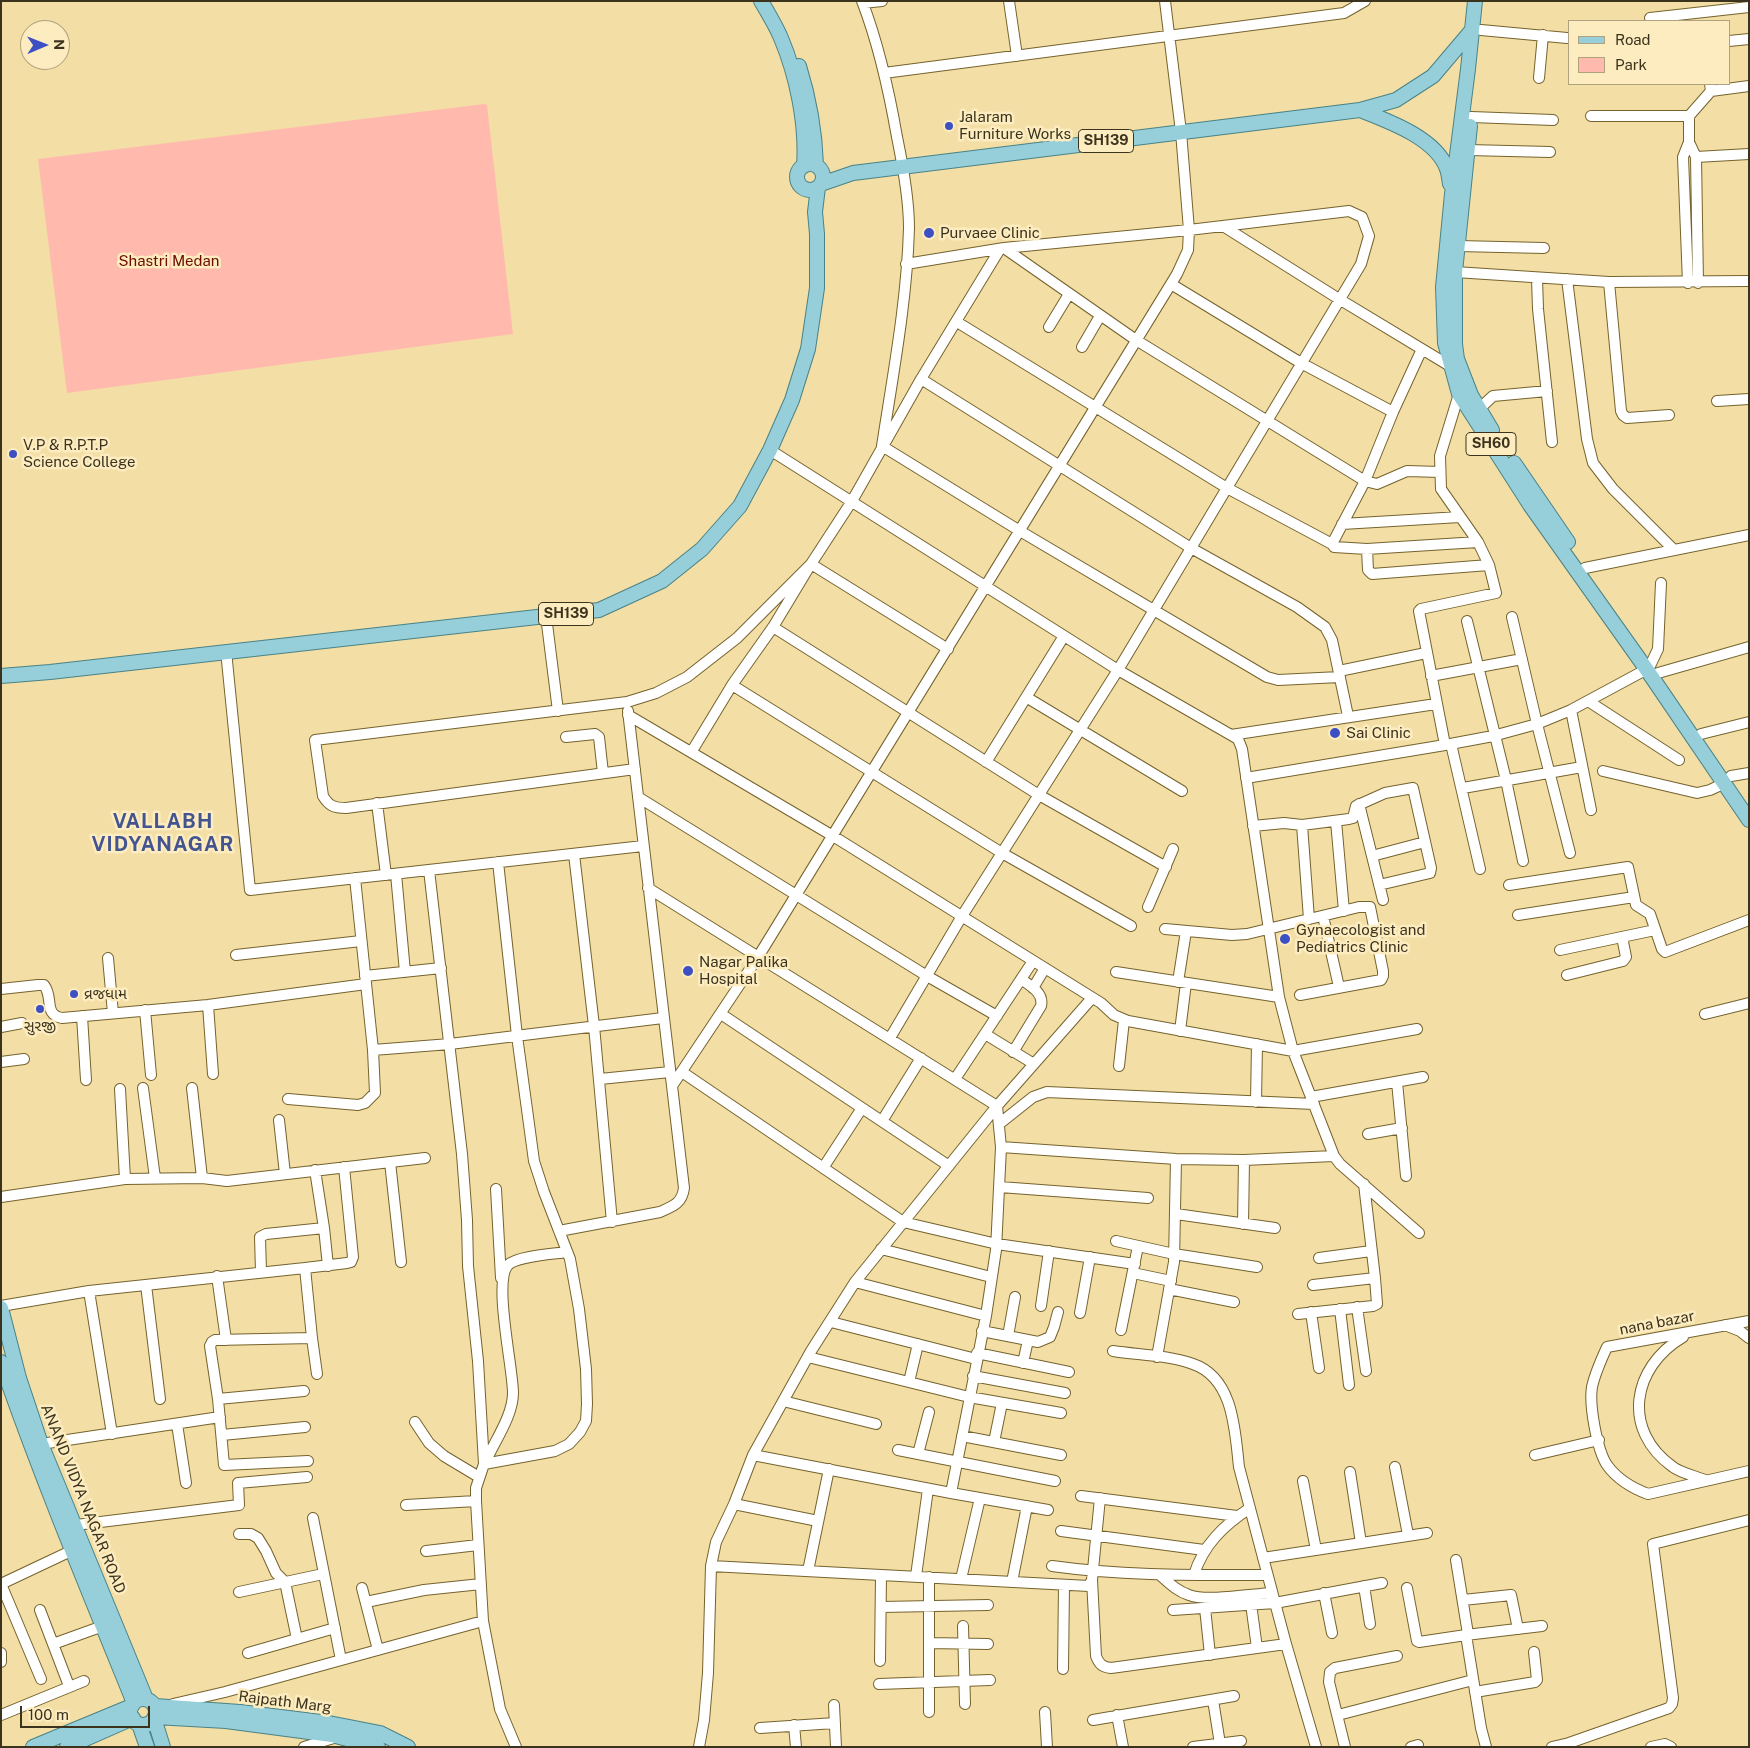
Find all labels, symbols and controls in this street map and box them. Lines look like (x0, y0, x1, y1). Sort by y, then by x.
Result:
north arrow (20, 20, 70, 70)
legend (1568, 20, 1730, 85)
text: Road (1615, 31, 1651, 48)
text: N (51, 39, 67, 50)
text: Park (1615, 56, 1647, 73)
place label: Jalaram Furniture Works (959, 108, 1071, 143)
marker: Jalaram Furniture Works (943, 120, 955, 132)
road number: SH139 (1078, 130, 1134, 152)
place label: Purvaee Clinic (940, 224, 1040, 242)
marker: Purvaee Clinic (922, 226, 936, 240)
park label: Shastri Medan (119, 252, 219, 270)
road number: SH60 (1466, 432, 1516, 456)
place label: V.P & R.P.T.P Science College (23, 436, 136, 471)
marker: V.P & R.P.T.P Science College (7, 448, 19, 460)
road number: SH139 (538, 602, 594, 626)
place label: Sai Clinic (1346, 724, 1411, 742)
marker: Sai Clinic (1328, 726, 1342, 740)
district label: VALLABH VIDYANAGAR (90, 810, 236, 857)
place label: Gynaecologist and Pediatrics Clinic (1296, 921, 1425, 956)
marker: Gynaecologist and Pediatrics Clinic (1278, 932, 1292, 946)
place label: Nagar Palika Hospital (699, 953, 788, 988)
marker: Nagar Palika Hospital (681, 964, 695, 978)
place label: વ્રજધામ (84, 985, 127, 1003)
marker: વ્રજધામ (68, 988, 80, 1000)
marker: સુરજી (34, 1003, 46, 1015)
place label: સુરજી (24, 1017, 56, 1035)
street label: nana bazar (1618, 1307, 1696, 1339)
street label: ANAND VIDYA NAGAR ROAD (37, 1402, 129, 1596)
street label: Rajpath Marg (237, 1687, 333, 1717)
scale bar (22, 1696, 152, 1728)
text: 100 m (28, 1706, 69, 1723)

